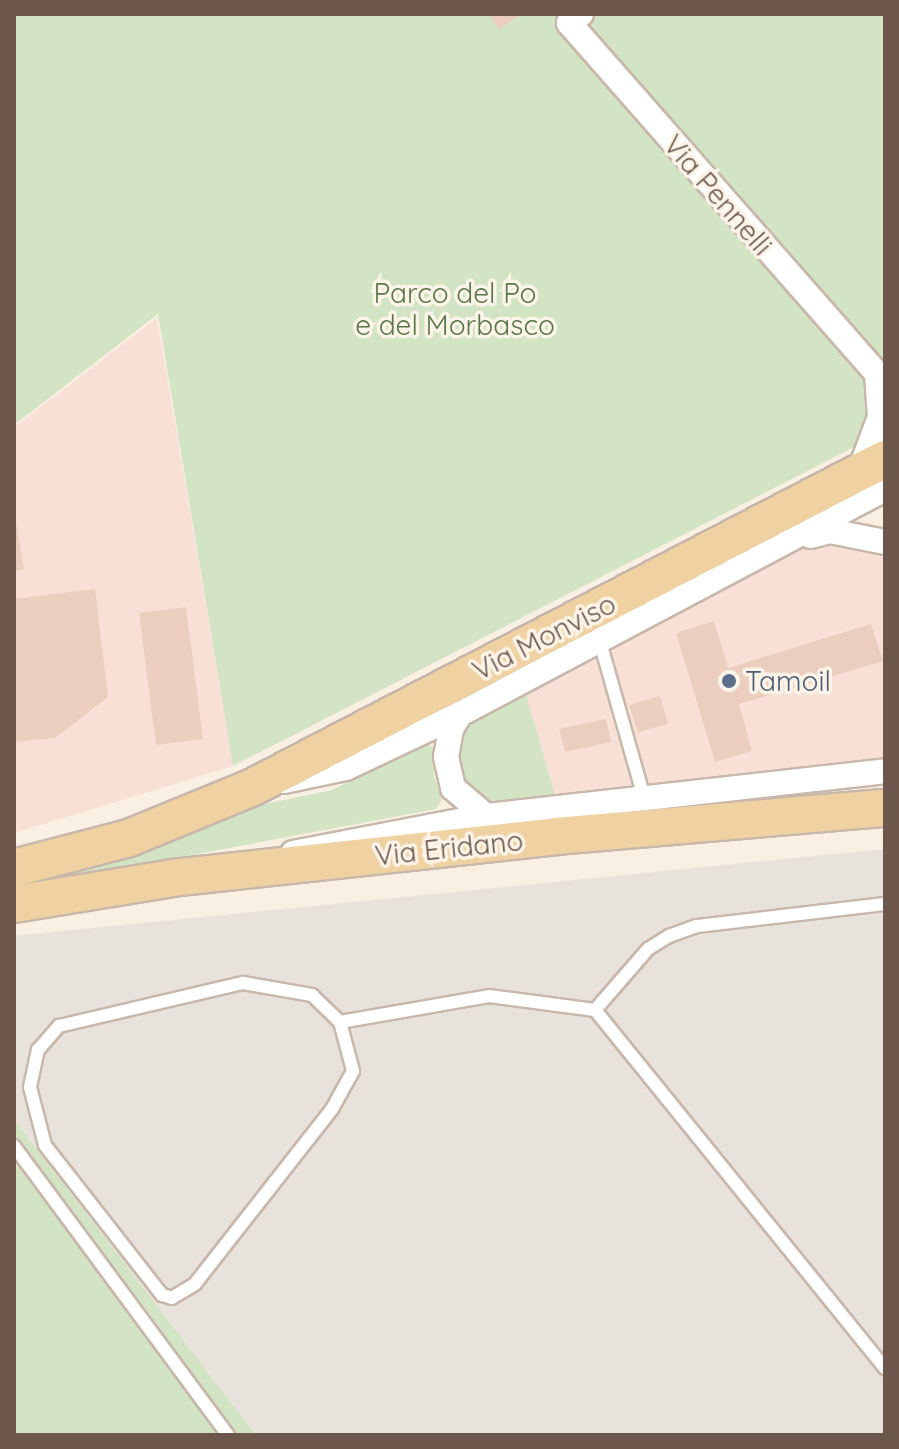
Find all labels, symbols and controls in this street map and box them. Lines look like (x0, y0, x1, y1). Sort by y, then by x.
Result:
street label: Via Pennelli (657, 128, 779, 262)
park label: Parco del Po e del Morbasco (355, 276, 555, 342)
street label: Via Monviso (467, 587, 621, 687)
place label: Tamoil (745, 664, 831, 698)
marker: Tamoil (720, 672, 738, 690)
street label: Via Eridano (373, 824, 525, 872)

